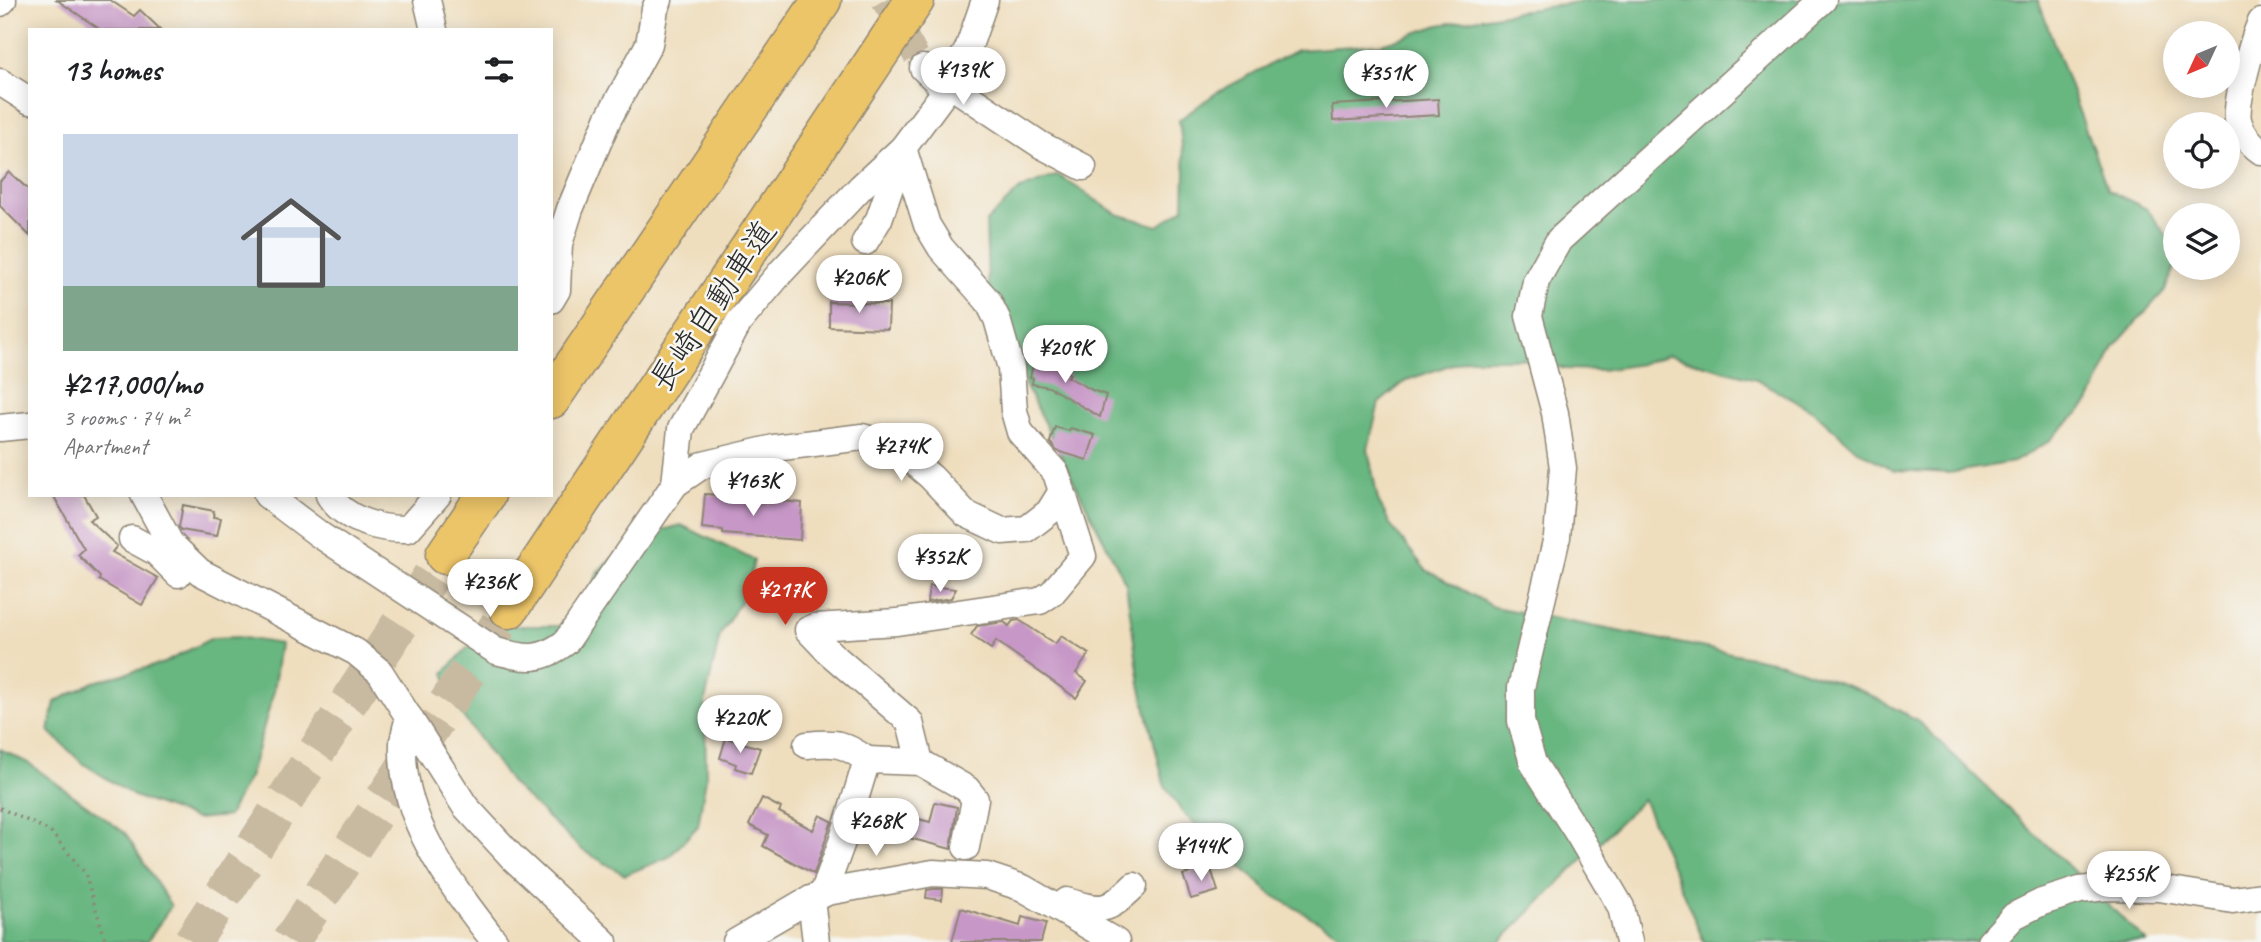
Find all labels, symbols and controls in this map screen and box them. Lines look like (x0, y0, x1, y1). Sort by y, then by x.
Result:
north arrow (2163, 21, 2240, 98)
map controls (2163, 21, 2240, 280)
pin: ¥139K (914, 48, 1012, 107)
pin: ¥351K (1337, 50, 1435, 110)
text: 13 homes (63, 51, 161, 89)
icon: filters (480, 51, 518, 89)
text: ¥139K (937, 55, 989, 84)
text: ¥351K (1360, 58, 1412, 87)
button: locate (2163, 112, 2240, 189)
icon: home (228, 180, 354, 306)
button: layers (2163, 203, 2240, 280)
street label: 長崎自動車道 (640, 212, 786, 399)
pin: ¥206K (810, 256, 908, 315)
text: ¥206K (832, 263, 886, 292)
pin: ¥209K (1016, 326, 1114, 385)
text: ¥209K (1039, 333, 1091, 362)
text: ¥217,000/mo (63, 365, 202, 403)
text: 3 rooms · 74 m² (63, 403, 187, 432)
pin: ¥274K (852, 424, 950, 483)
text: ¥274K (875, 431, 928, 460)
text: Apartment (63, 432, 148, 461)
pin: ¥163K (704, 458, 802, 518)
text: ¥163K (726, 466, 780, 495)
pin: ¥352K (891, 534, 989, 594)
text: ¥352K (914, 542, 966, 571)
pin: ¥236K (441, 560, 539, 619)
text: ¥236K (463, 567, 517, 596)
pin: ¥217K (736, 568, 834, 627)
text: ¥217K (759, 575, 812, 604)
pin: ¥220K (691, 696, 789, 755)
text: ¥220K (713, 703, 767, 732)
pin: ¥268K (827, 798, 925, 858)
text: ¥268K (849, 806, 903, 835)
pin: ¥144K (1152, 824, 1250, 883)
text: ¥144K (1174, 831, 1228, 860)
pin: ¥255K (2080, 852, 2178, 911)
text: ¥255K (2103, 859, 2155, 888)

